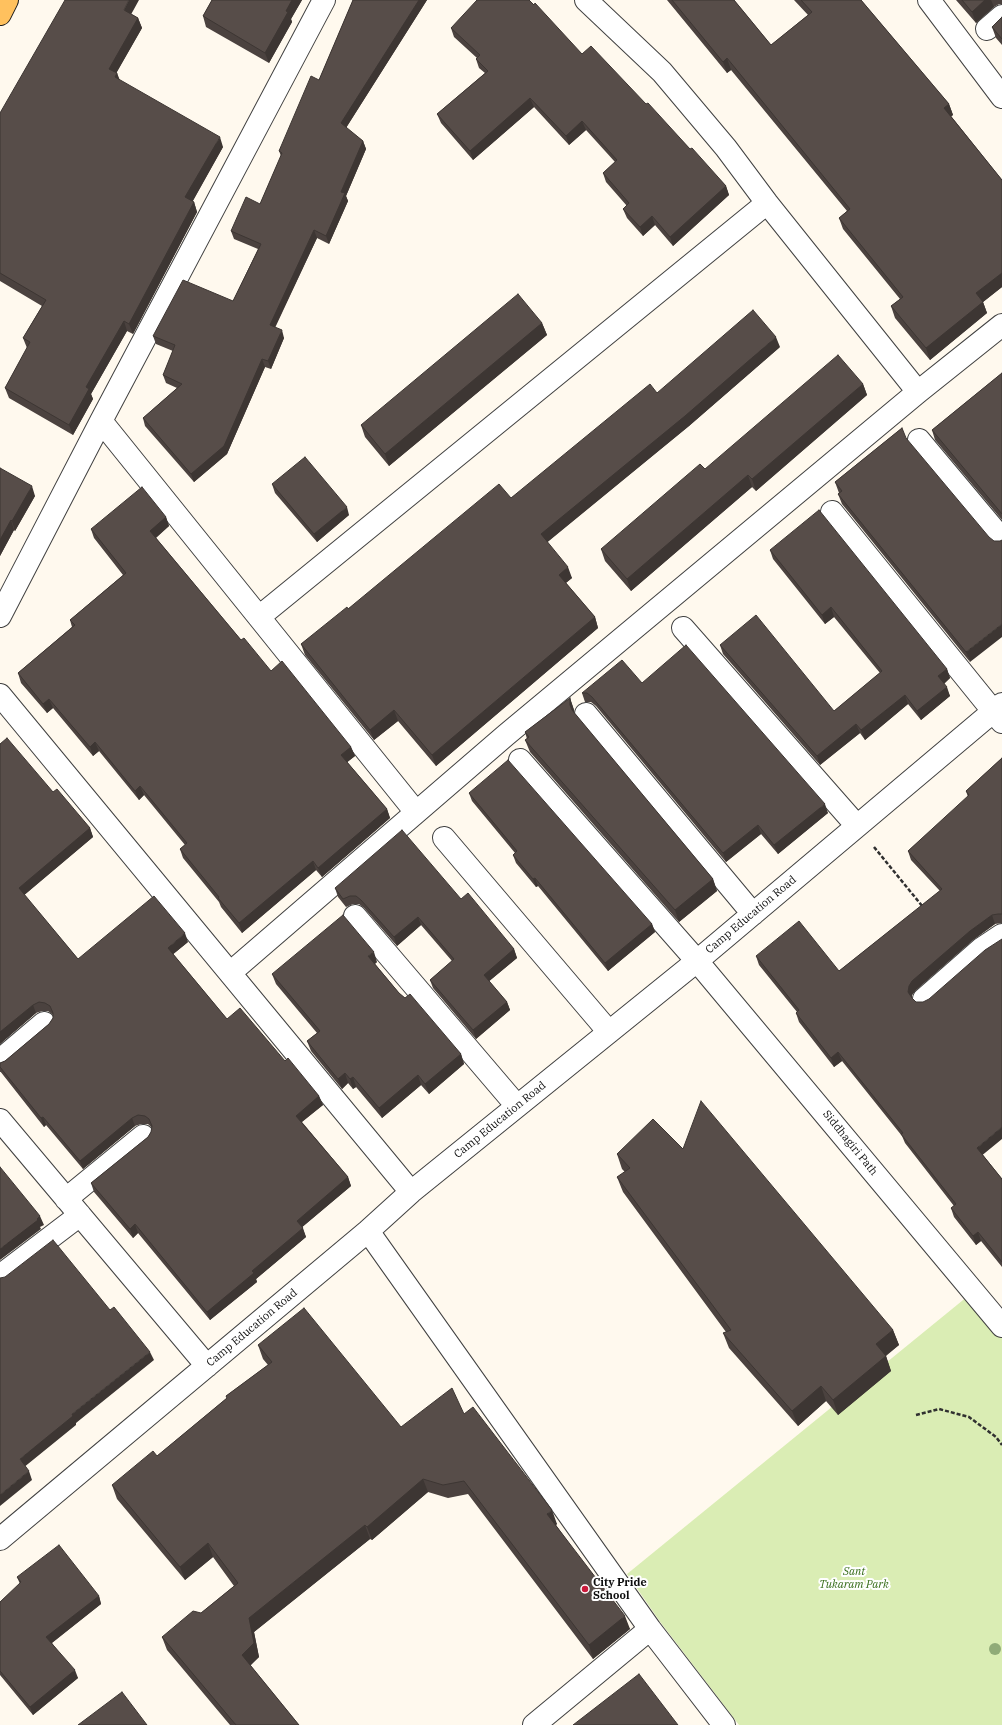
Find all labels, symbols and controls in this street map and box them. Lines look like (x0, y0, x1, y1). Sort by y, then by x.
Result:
street label: Camp Education Road (703, 873, 799, 957)
street label: Camp Education Road (451, 1079, 549, 1161)
street label: Siddhagiri Path (820, 1108, 880, 1178)
street label: Camp Education Road (204, 1286, 300, 1370)
park label: Sant Tukaram Park (819, 1565, 889, 1591)
place label: City Pride School (593, 1576, 647, 1602)
marker: City Pride School (580, 1584, 590, 1594)

